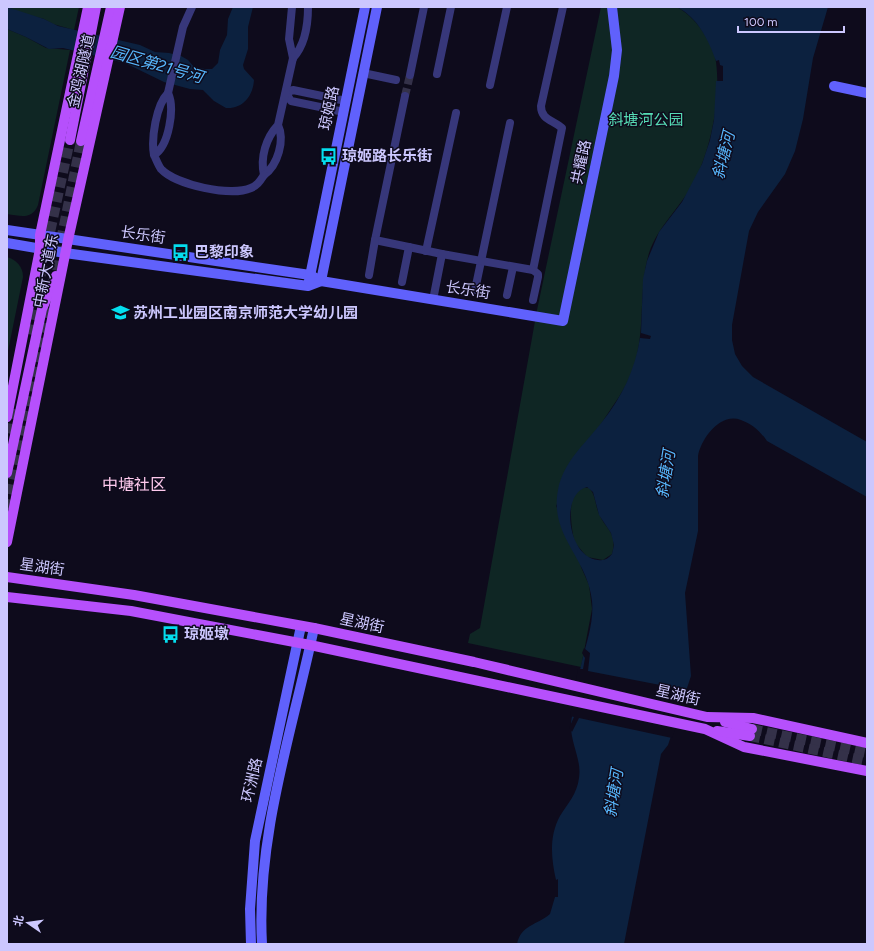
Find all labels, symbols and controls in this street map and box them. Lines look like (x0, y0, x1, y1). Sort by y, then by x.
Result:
scale bar (738, 8, 844, 34)
text: 100 m (744, 15, 778, 29)
street label: 金鸡湖隧道 (64, 32, 98, 110)
water label: 园区第21号河 (108, 42, 208, 88)
street label: 琼姬路 (316, 84, 342, 132)
park label: 斜塘河公园 (608, 111, 684, 129)
water label: 斜塘河 (708, 127, 739, 181)
street label: 共耀路 (568, 138, 594, 186)
bus stop icon: 琼姬路长乐街 (319, 146, 339, 166)
place label: 琼姬路长乐街 (342, 147, 432, 165)
street label: 长乐街 (119, 223, 167, 247)
street label: 中新大道东 (30, 232, 62, 310)
bus stop icon: 巴黎印象 (171, 242, 191, 262)
place label: 巴黎印象 (194, 243, 254, 261)
street label: 长乐街 (444, 278, 492, 302)
school or university icon: 苏州工业园区南京师范大学幼儿园 (110, 303, 130, 323)
place label: 苏州工业园区南京师范大学幼儿园 (133, 304, 358, 322)
water label: 斜塘河 (652, 446, 679, 499)
district label: 中塘社区 (102, 475, 166, 494)
street label: 星湖街 (18, 555, 66, 579)
street label: 星湖街 (338, 610, 386, 636)
bus stop icon: 琼姬墩 (161, 624, 181, 644)
place label: 琼姬墩 (184, 625, 229, 643)
street label: 星湖街 (654, 681, 702, 709)
street label: 环洲路 (238, 756, 266, 804)
water label: 斜塘河 (600, 765, 627, 818)
north arrow (8, 903, 48, 943)
text: 北 (11, 914, 26, 928)

